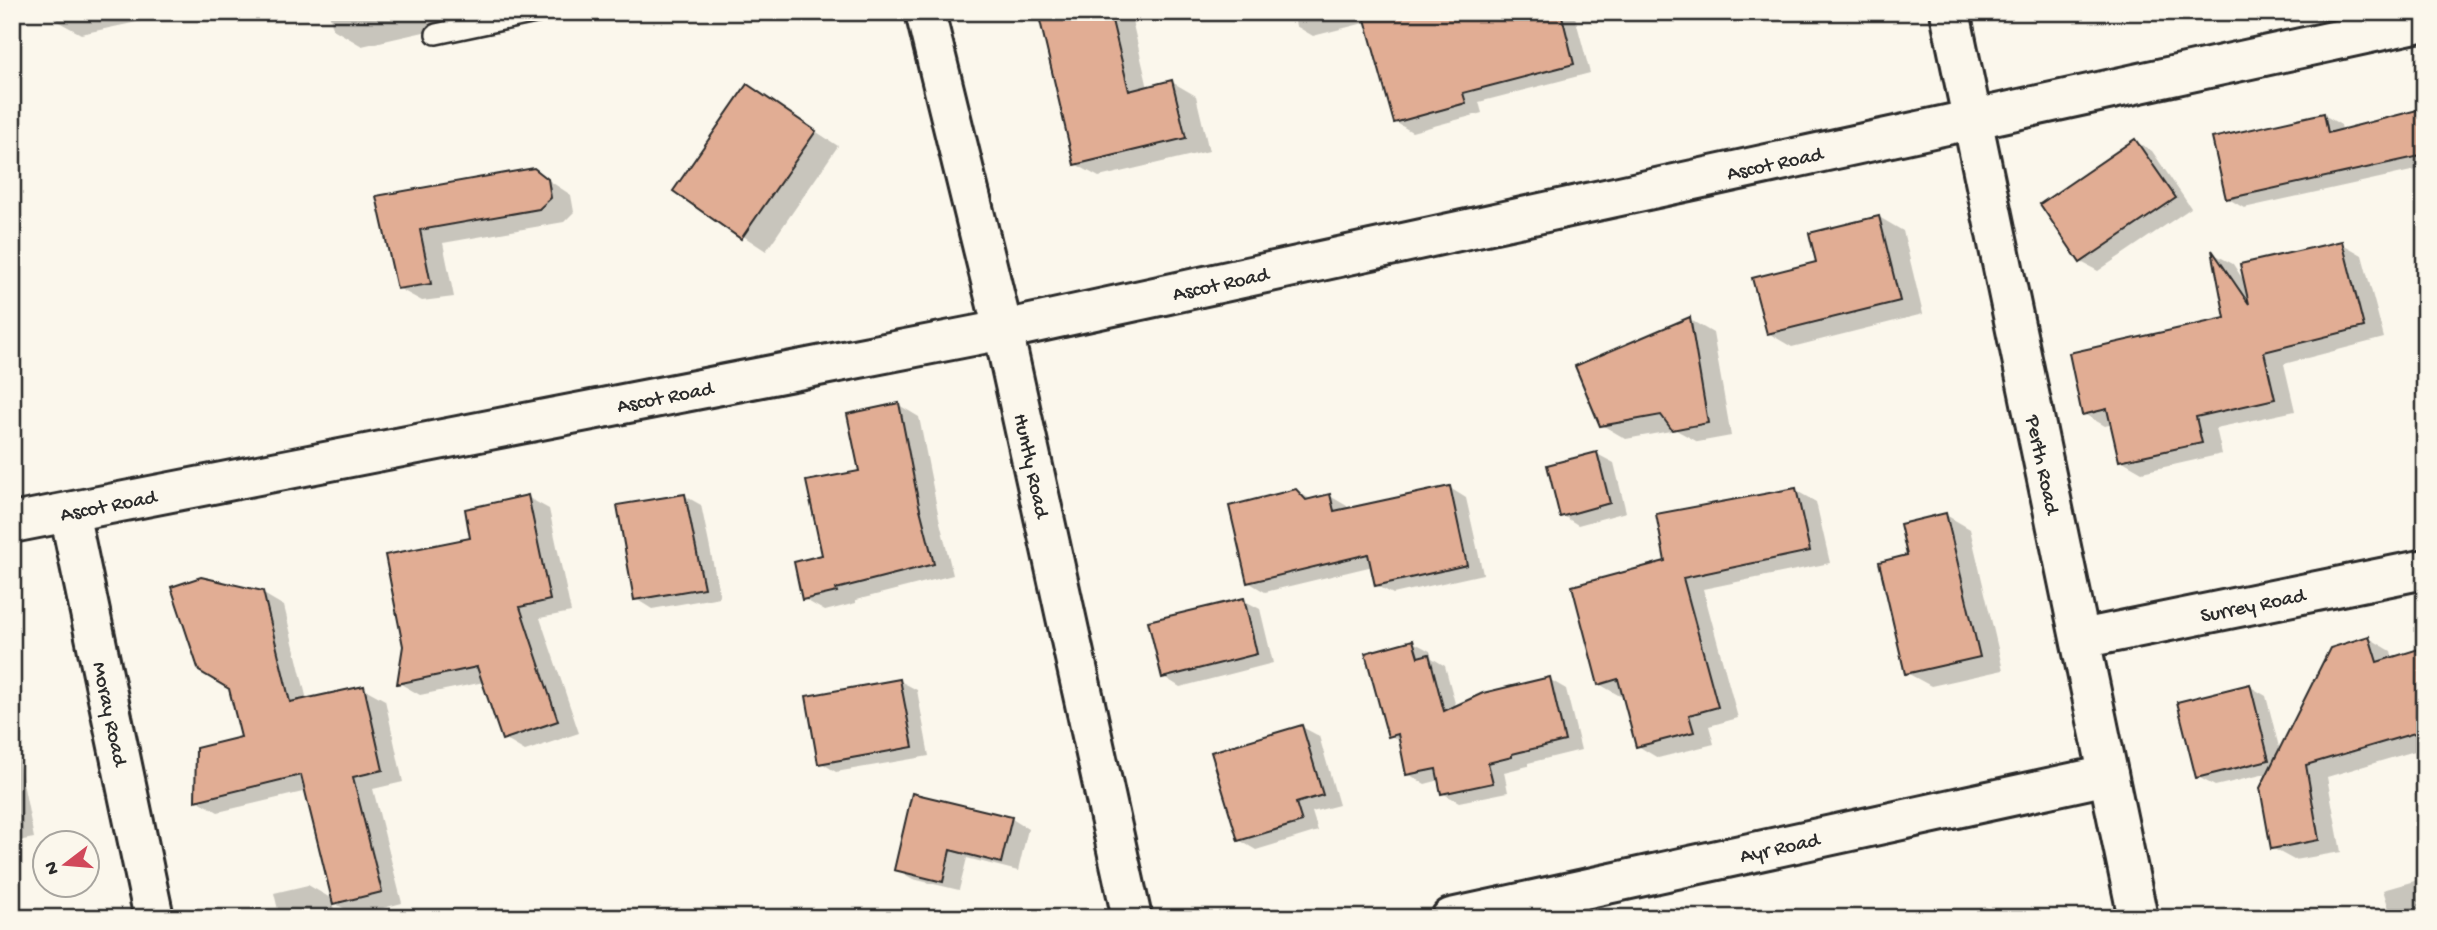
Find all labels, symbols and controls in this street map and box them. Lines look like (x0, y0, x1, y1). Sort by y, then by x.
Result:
street label: Ascot Road (1725, 143, 1827, 188)
street label: Ascot Road (1171, 263, 1273, 309)
street label: Ascot Road (615, 377, 717, 421)
street label: Huntly Road (1006, 412, 1053, 522)
street label: Perth Road (2018, 412, 2063, 519)
street label: Ascot Road (59, 486, 161, 529)
street label: Surrey Road (2198, 584, 2310, 630)
street label: Moray Road (85, 660, 131, 770)
north arrow (32, 828, 102, 898)
street label: Ayr Road (1738, 829, 1824, 871)
text: N (40, 859, 66, 877)

